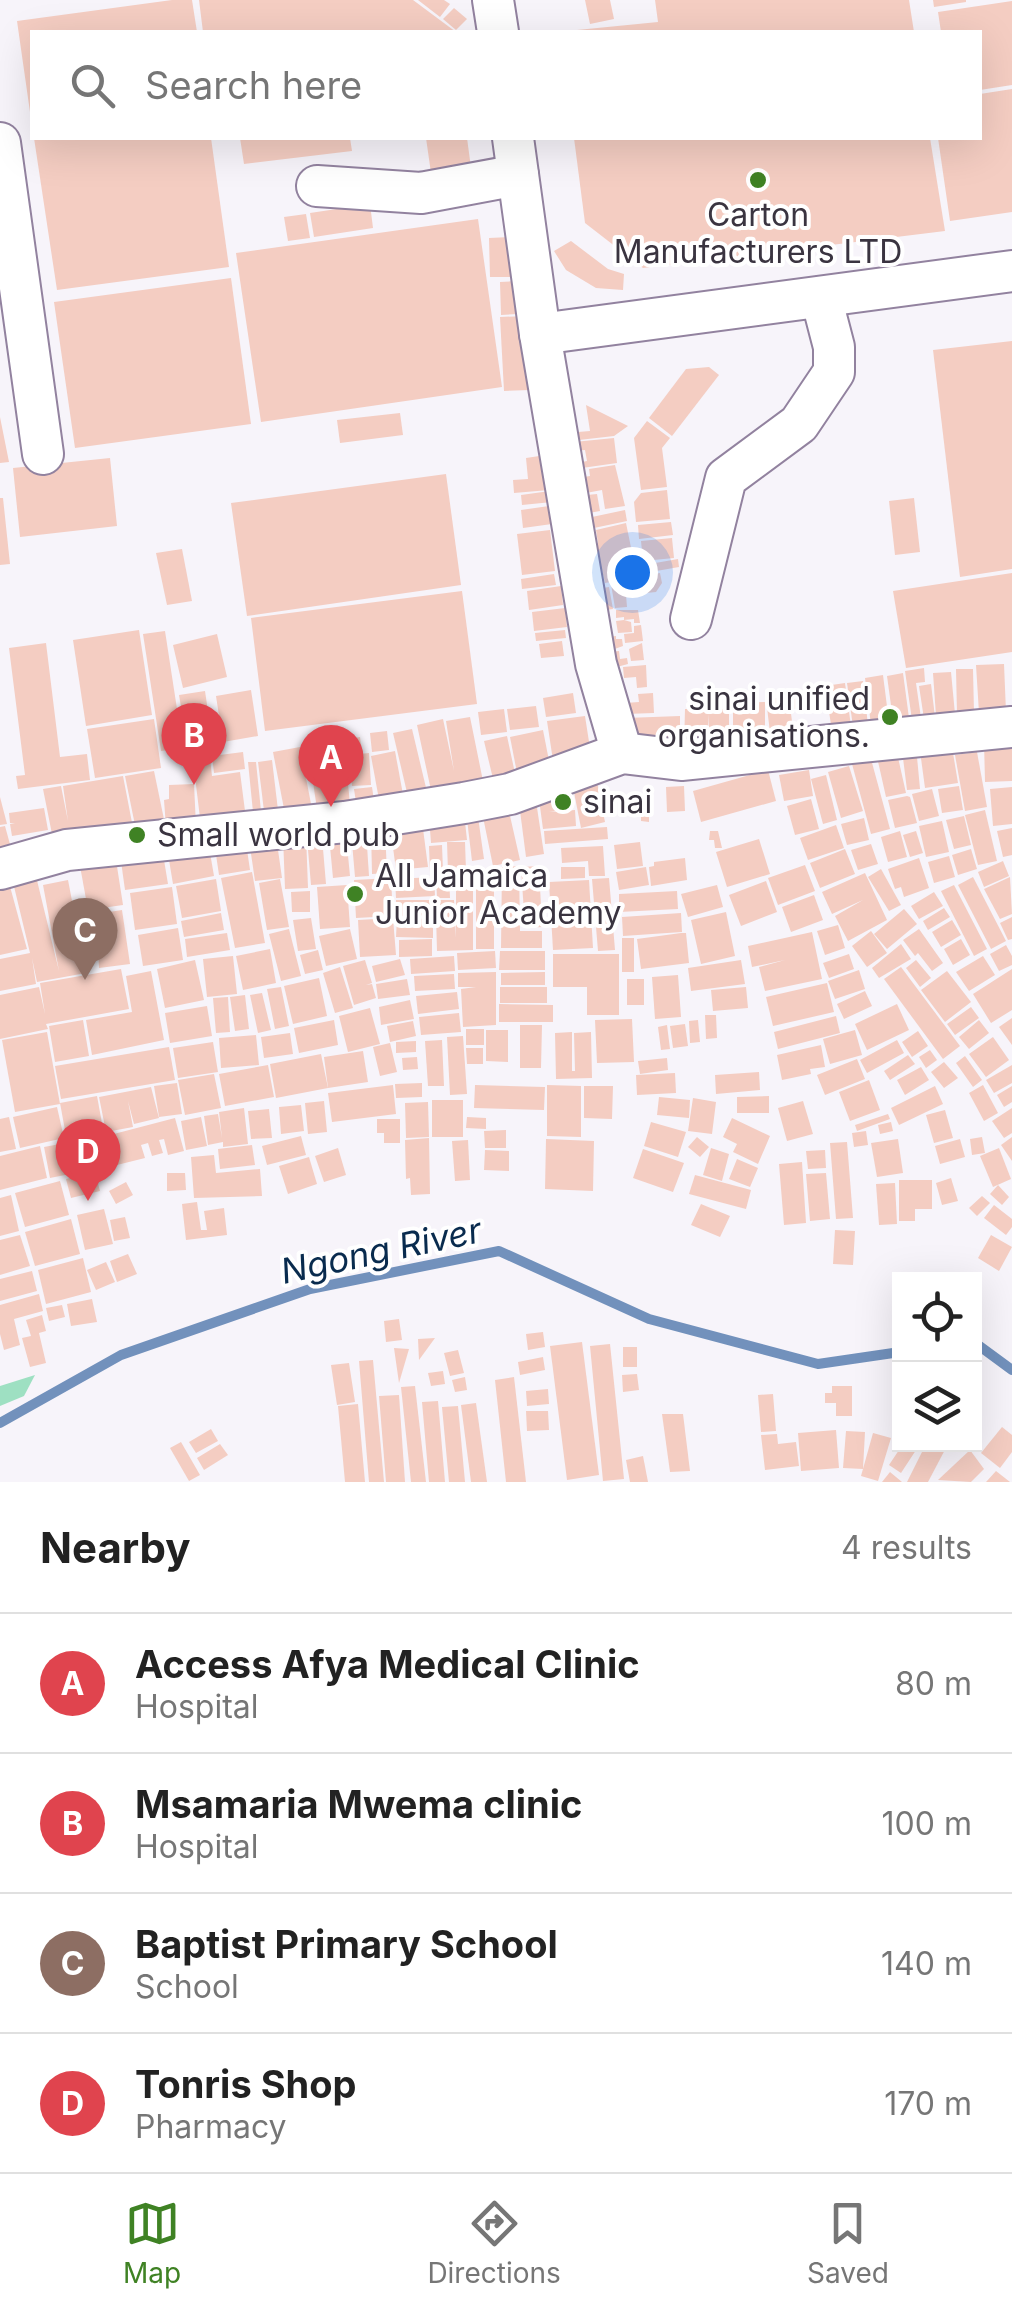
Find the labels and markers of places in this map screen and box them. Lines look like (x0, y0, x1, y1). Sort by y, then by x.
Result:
marker: Carton Manufacturers LTD (747, 169, 769, 191)
place label: Carton Manufacturers LTD (614, 195, 902, 271)
place label: sinai unified organisations. (658, 679, 870, 755)
pin: B (162, 702, 226, 785)
marker: sinai unified organisations. (879, 706, 901, 728)
pin: A (298, 724, 364, 807)
place label: sinai (583, 782, 652, 821)
marker: sinai (552, 791, 574, 813)
place label: Small world pub (157, 815, 400, 854)
marker: Small world pub (126, 824, 148, 846)
place label: All Jamaica Junior Academy (375, 856, 622, 932)
marker: All Jamaica Junior Academy (344, 883, 366, 905)
pin: C (52, 898, 118, 980)
pin: D (56, 1118, 120, 1201)

